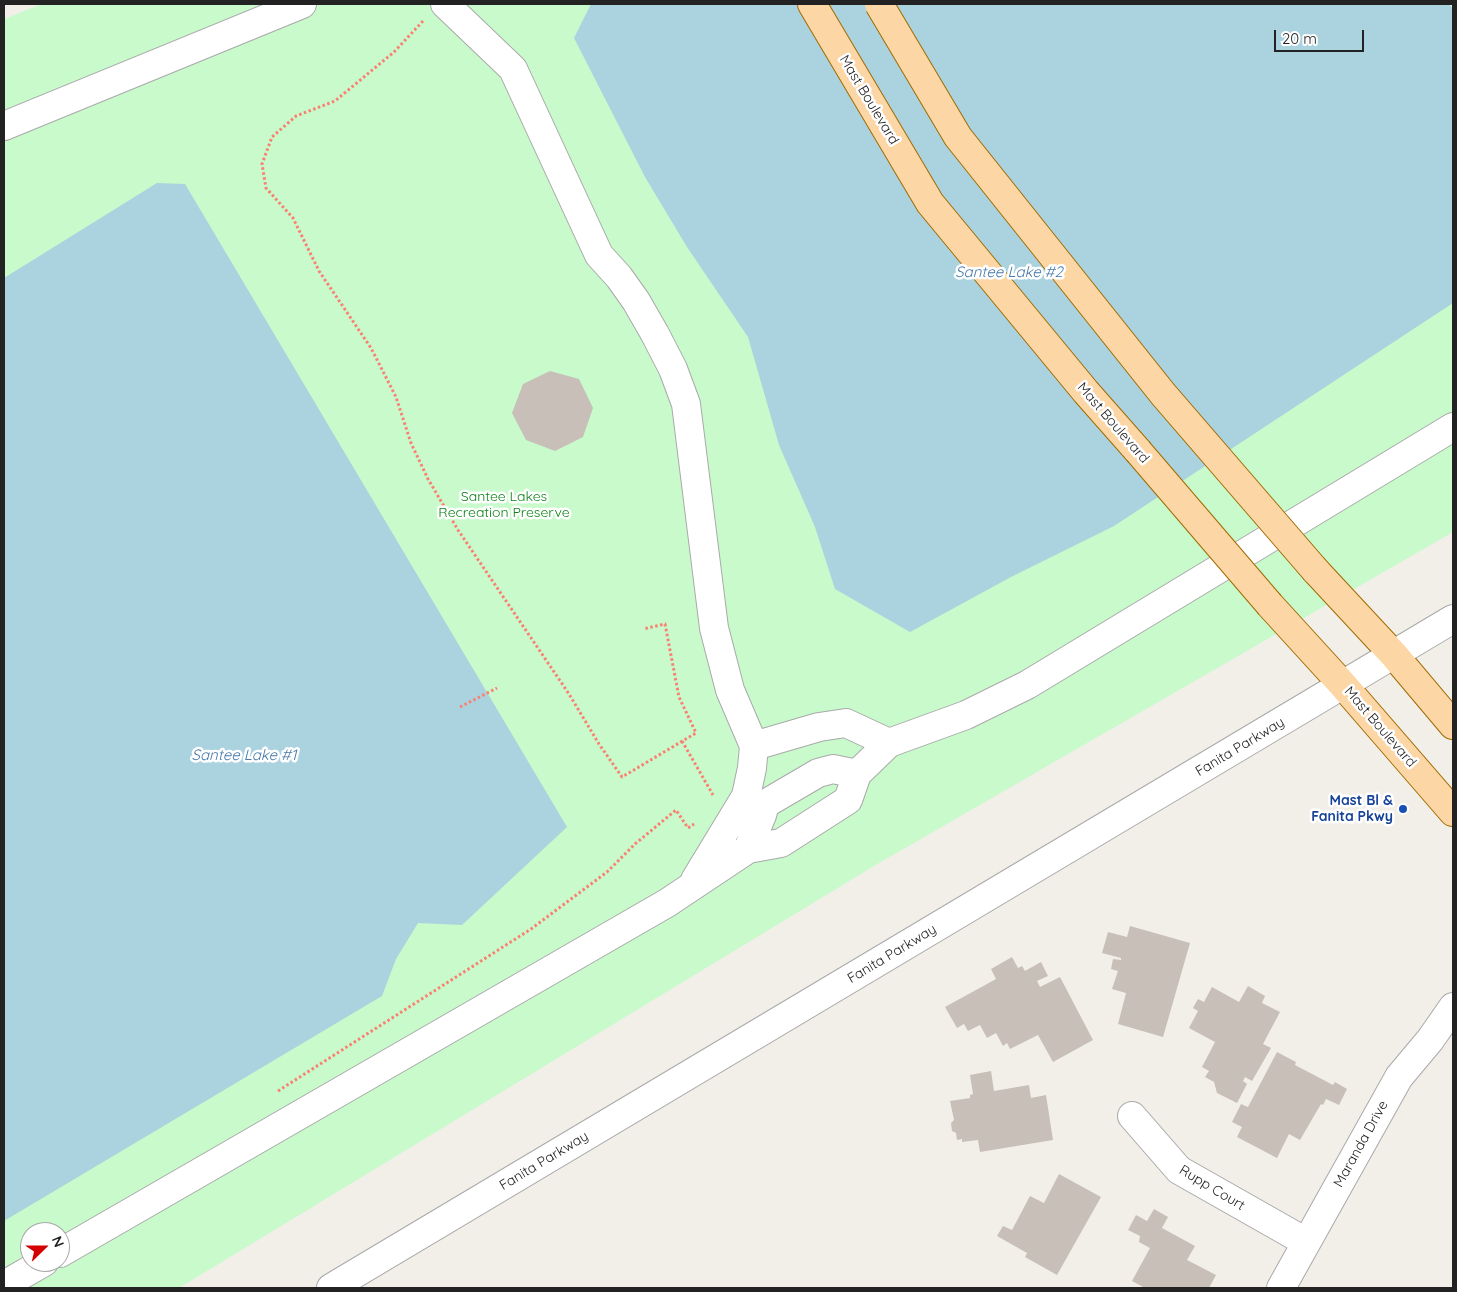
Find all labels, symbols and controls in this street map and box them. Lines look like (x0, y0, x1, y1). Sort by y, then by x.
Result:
scale bar (1277, 20, 1367, 52)
text: 20 m (1282, 29, 1317, 48)
street label: Mast Boulevard (836, 52, 902, 148)
water label: Santee Lake #2 (955, 263, 1063, 281)
street label: Mast Boulevard (1074, 379, 1152, 467)
park label: Santee Lakes Recreation Preserve (438, 489, 570, 522)
street label: Mast Boulevard (1341, 683, 1419, 771)
street label: Fanita Parkway (1192, 714, 1288, 780)
water label: Santee Lake #1 (192, 746, 296, 764)
place label: Mast Bl & Fanita Pkwy (1311, 793, 1393, 826)
marker: Mast Bl & Fanita Pkwy (1397, 803, 1409, 815)
street label: Fanita Parkway (844, 921, 940, 987)
street label: Maranda Drive (1330, 1098, 1392, 1190)
street label: Fanita Parkway (496, 1128, 592, 1194)
street label: Rupp Court (1176, 1162, 1248, 1214)
north arrow (20, 1222, 70, 1272)
text: N (48, 1234, 68, 1250)

